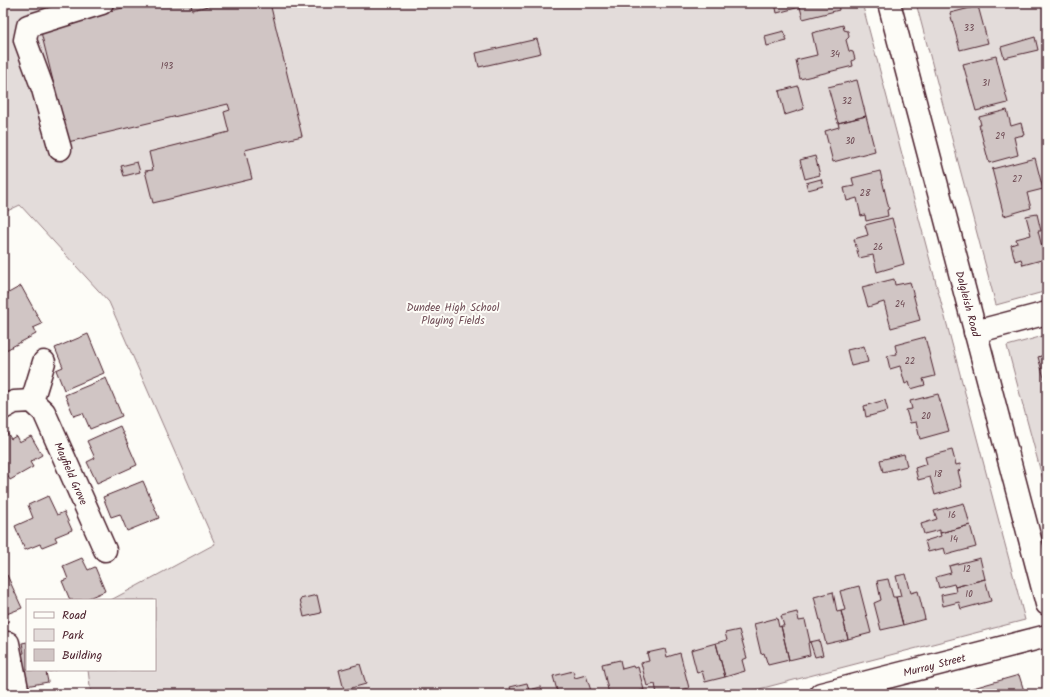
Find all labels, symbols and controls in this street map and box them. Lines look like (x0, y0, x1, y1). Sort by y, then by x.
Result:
house number: 33 (964, 21, 974, 36)
house number: 34 (830, 47, 840, 62)
house number: 193 (161, 59, 173, 74)
house number: 31 (982, 76, 990, 91)
house number: 32 (842, 94, 852, 109)
house number: 29 (995, 129, 1005, 144)
house number: 30 (845, 134, 855, 149)
house number: 27 (1012, 172, 1023, 187)
house number: 28 (860, 186, 871, 201)
house number: 26 (873, 240, 883, 255)
street label: Dalgleish Road (950, 269, 985, 339)
house number: 24 (895, 297, 905, 312)
park label: Dundee High School Playing Fields (407, 299, 500, 330)
house number: 22 (905, 354, 915, 369)
house number: 20 (921, 409, 931, 424)
street label: Mayfield Grove (48, 439, 92, 508)
house number: 18 (934, 467, 943, 482)
house number: 16 (948, 508, 956, 523)
house number: 14 (950, 532, 958, 547)
house number: 12 (963, 562, 971, 577)
house number: 10 (965, 587, 973, 602)
legend (26, 599, 156, 671)
text: Road (62, 606, 87, 625)
text: Park (62, 626, 84, 645)
text: Building (62, 646, 102, 665)
street label: Murray Street (901, 649, 969, 683)

